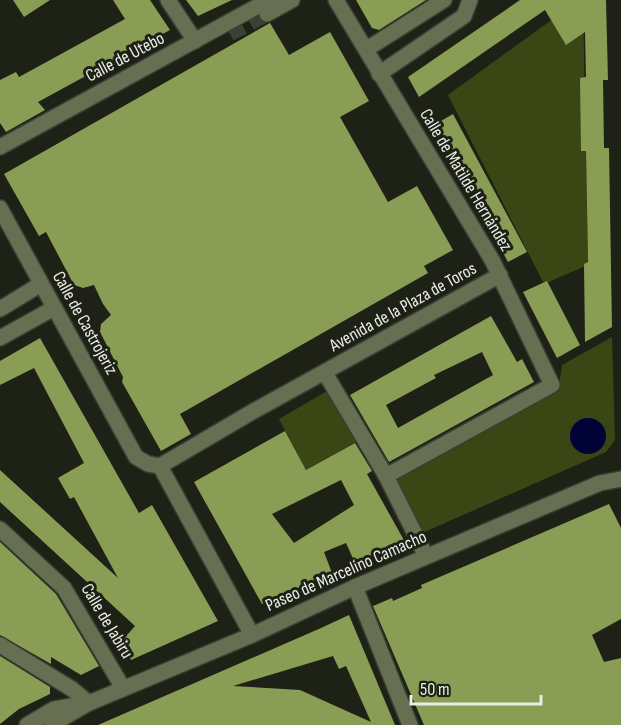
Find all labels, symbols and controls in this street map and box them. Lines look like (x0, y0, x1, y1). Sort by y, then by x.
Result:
street label: Calle de Utebo (82, 27, 168, 87)
street label: Calle de Matilde Hernández (415, 105, 517, 255)
street label: Avenida de la Plaza de Toros (325, 258, 480, 357)
street label: Calle de Castrojeriz (48, 268, 122, 379)
street label: Paseo de Marcelino Camacho (262, 526, 430, 616)
street label: Calle de Jabiru (76, 580, 138, 662)
scale bar (411, 668, 542, 706)
text: 50 m (420, 679, 450, 700)

